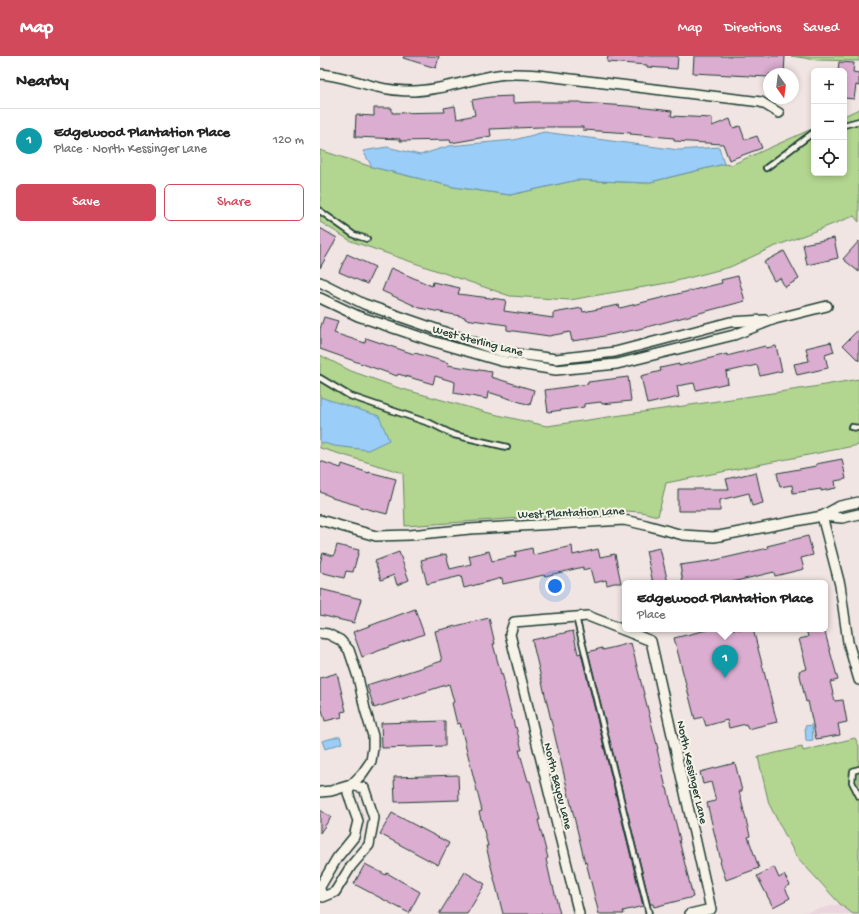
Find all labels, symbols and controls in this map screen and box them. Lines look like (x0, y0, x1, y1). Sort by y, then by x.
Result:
text: Map (20, 17, 53, 40)
text: Map (678, 20, 702, 37)
text: Directions (724, 20, 781, 37)
text: Saved (803, 20, 839, 37)
north arrow (763, 68, 799, 104)
map controls (811, 68, 847, 176)
button: + (811, 68, 847, 104)
text: Nearby (16, 72, 69, 92)
button: − (811, 104, 847, 140)
text: Edgewood Plantation Place (54, 124, 230, 142)
text: 1 (26, 133, 32, 148)
text: 120 m (273, 133, 304, 148)
button: locate (811, 140, 847, 176)
text: Place · North Kessinger Lane (54, 142, 207, 157)
button: Save (16, 184, 156, 221)
button: Share (164, 184, 304, 221)
street label: West Sterling Lane (431, 323, 525, 361)
street label: West Plantation Lane (517, 505, 626, 523)
your location (545, 576, 565, 596)
popup (622, 580, 828, 632)
text: Edgewood Plantation Place (637, 590, 813, 608)
text: Place (637, 608, 665, 623)
pin: 1 (712, 645, 738, 678)
street label: North Kessinger Lane (672, 719, 710, 826)
street label: North Bayou Lane (540, 742, 575, 832)

